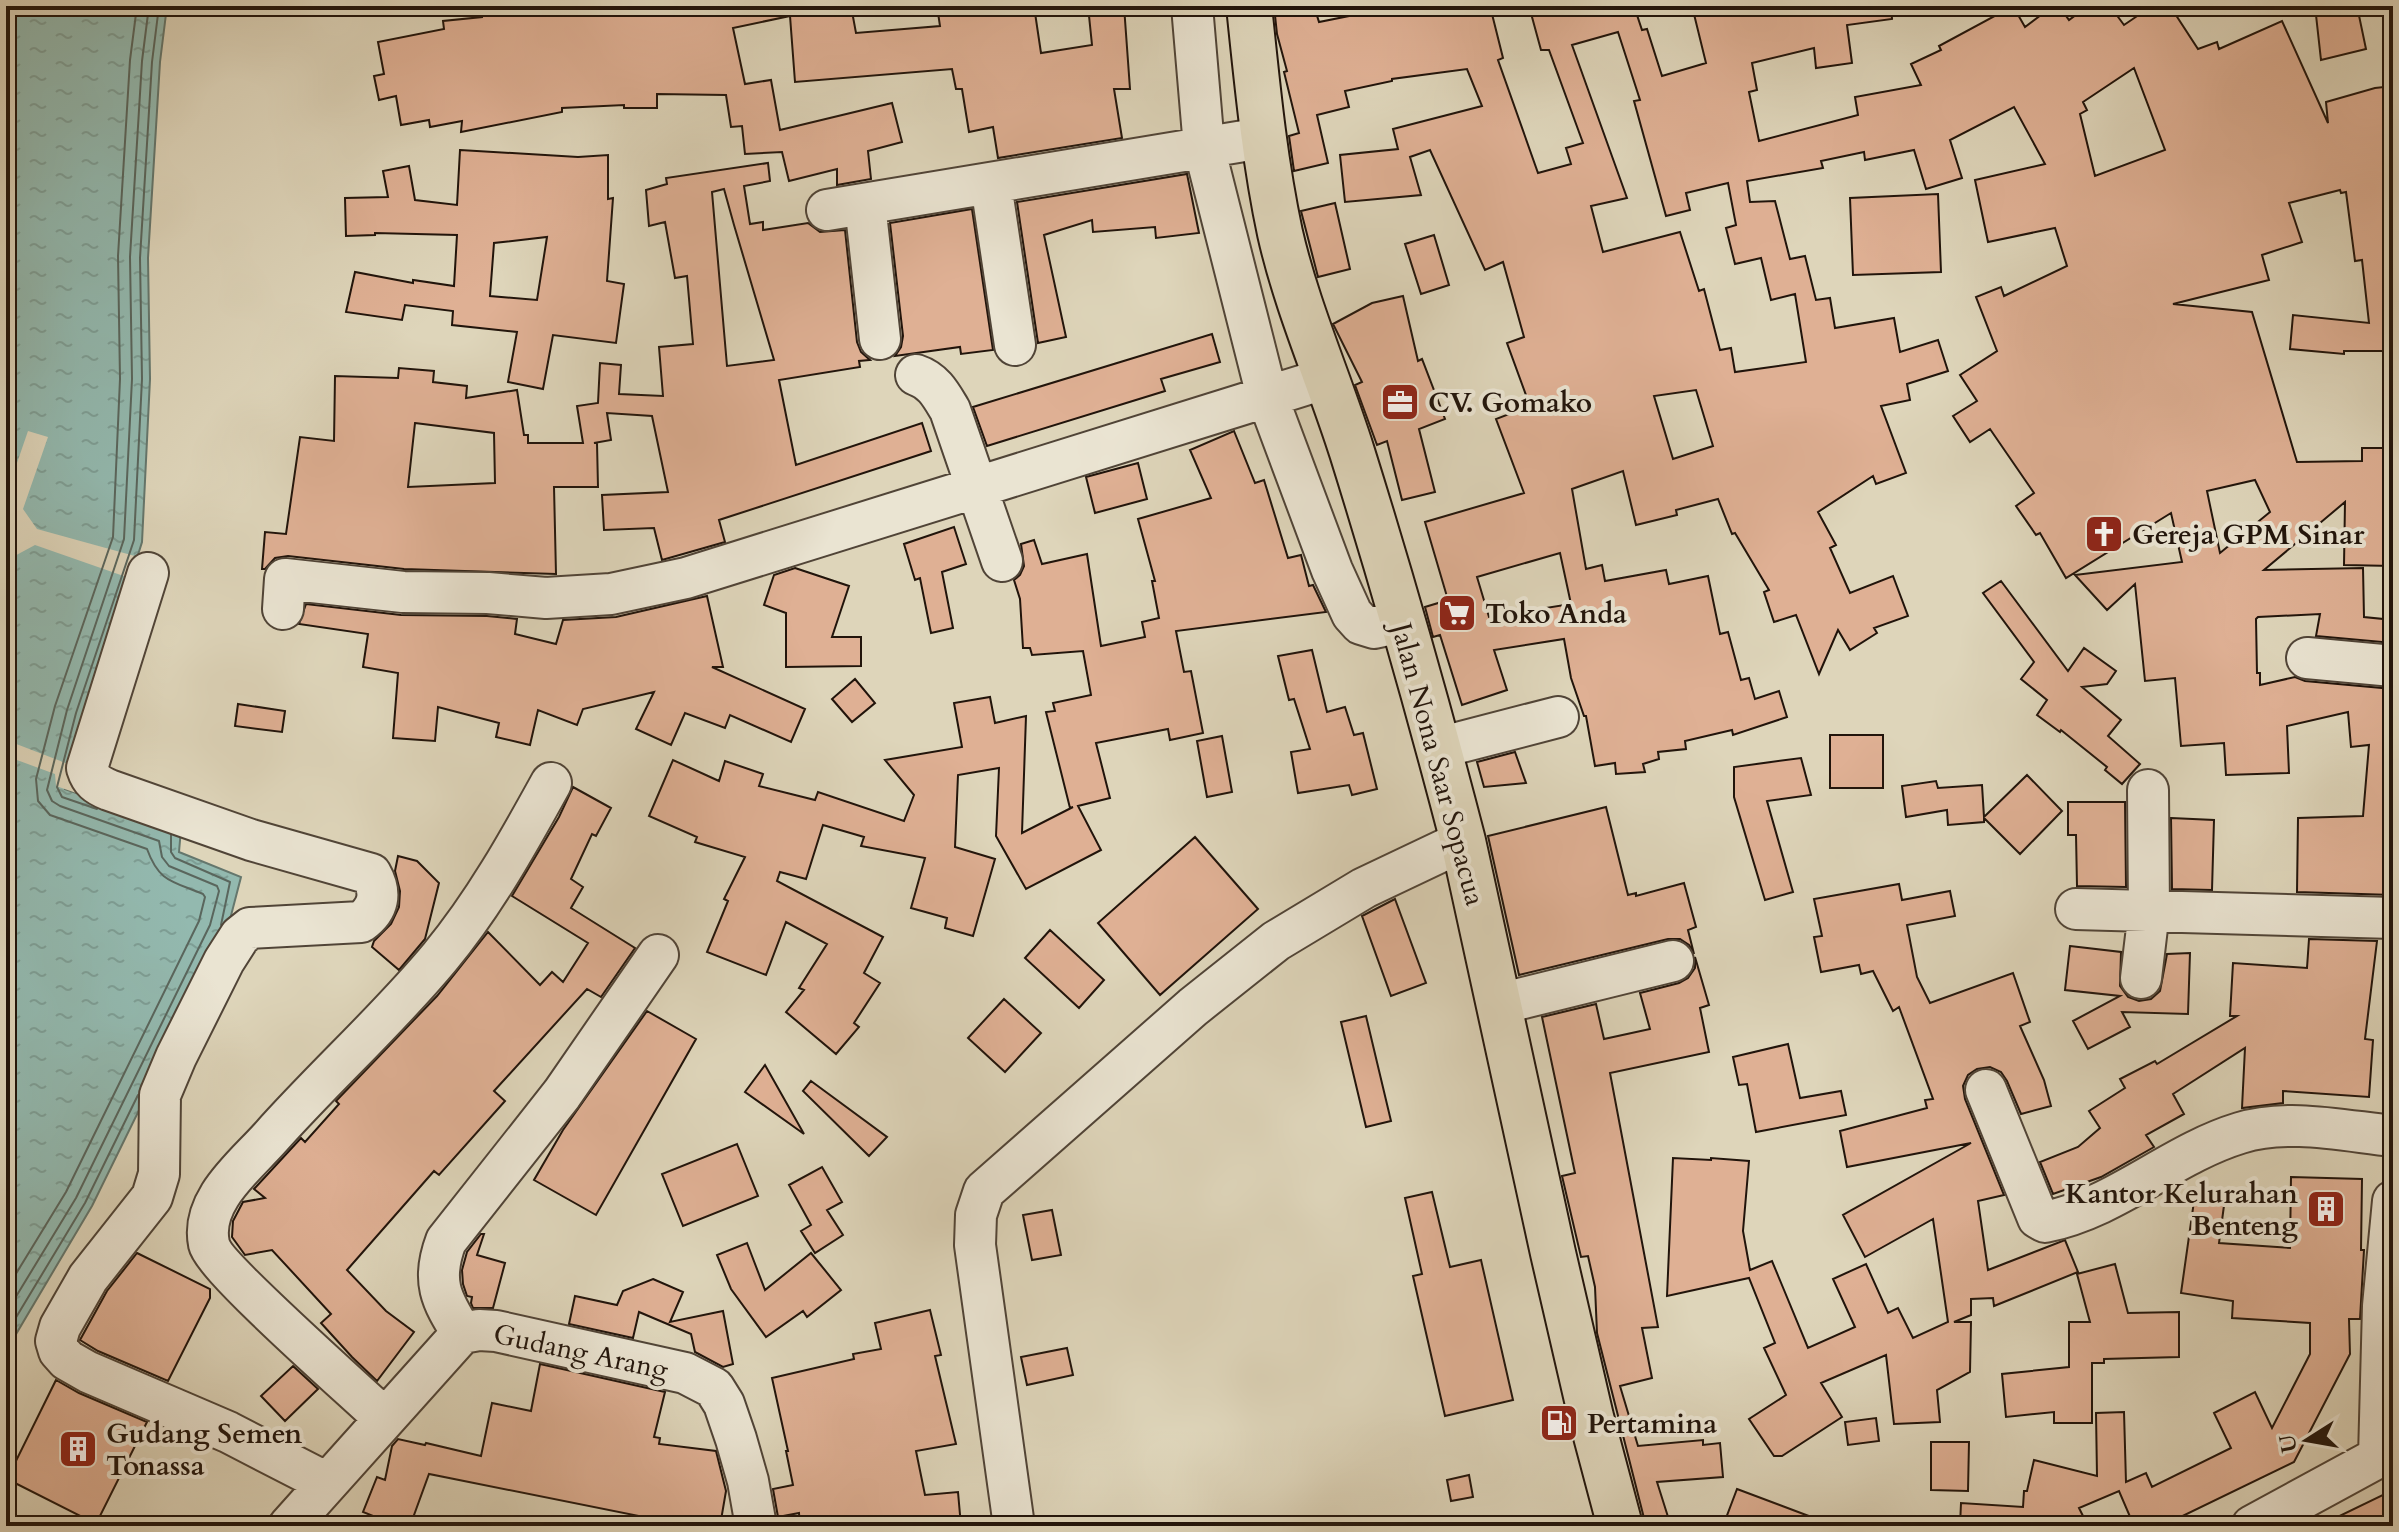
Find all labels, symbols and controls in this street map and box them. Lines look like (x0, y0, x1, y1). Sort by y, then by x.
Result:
office icon: CV. Gomako (1379, 381, 1421, 423)
place label: CV. Gomako (1428, 384, 1592, 422)
church icon: Gereja GPM Sinar (2083, 513, 2125, 555)
place label: Gereja GPM Sinar (2132, 516, 2365, 554)
supermarket icon: Toko Anda (1436, 592, 1478, 634)
place label: Toko Anda (1485, 595, 1627, 633)
street label: Jalan Nona Saar Sopacua (1381, 615, 1494, 910)
place label: Kantor Kelurahan Benteng (2065, 1175, 2298, 1245)
building icon: Kantor Kelurahan Benteng (2305, 1188, 2347, 1230)
street label: Gudang Arang (490, 1315, 672, 1389)
north arrow (2267, 1400, 2347, 1480)
fuel station icon: Pertamina (1538, 1402, 1580, 1444)
place label: Pertamina (1587, 1405, 1717, 1443)
place label: Gudang Semen Tonassa (106, 1415, 302, 1485)
building icon: Gudang Semen Tonassa (57, 1428, 99, 1470)
text: U (2272, 1432, 2305, 1455)

